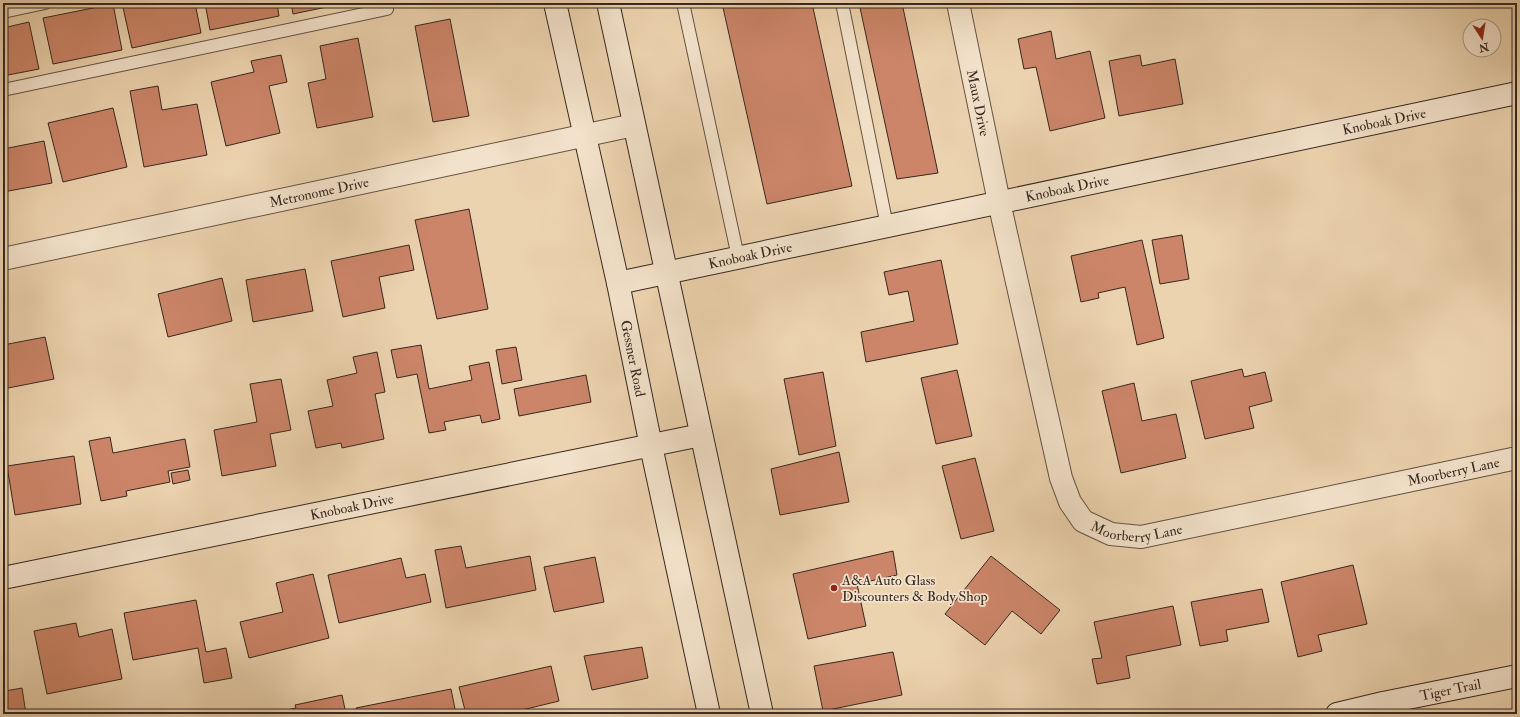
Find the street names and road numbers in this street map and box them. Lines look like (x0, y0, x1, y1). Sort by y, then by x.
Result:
street label: Maux Drive (963, 68, 994, 138)
street label: Knoboak Drive (1341, 104, 1427, 138)
street label: Knoboak Drive (1024, 171, 1110, 205)
street label: Metronome Drive (268, 173, 370, 211)
street label: Knoboak Drive (707, 238, 793, 272)
street label: Gessner Road (617, 319, 649, 398)
street label: Moorberry Lane (1406, 453, 1501, 489)
street label: Knoboak Drive (308, 490, 395, 523)
street label: Moorberry Lane (1088, 517, 1184, 546)
street label: Tiger Trail (1418, 675, 1483, 704)

